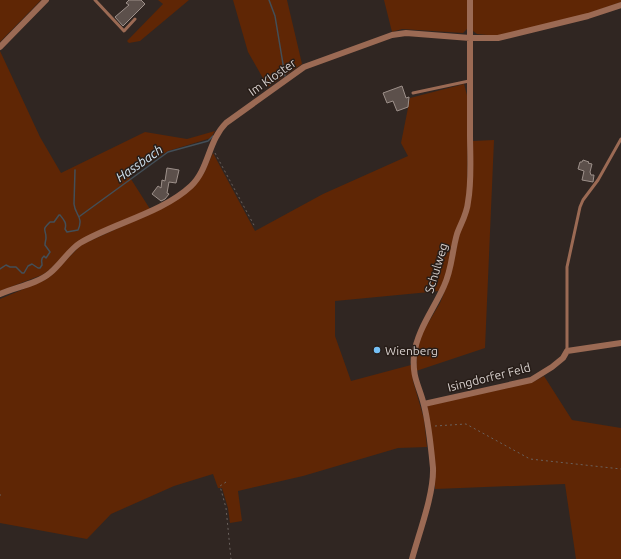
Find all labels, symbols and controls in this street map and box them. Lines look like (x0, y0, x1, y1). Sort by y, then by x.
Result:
street label: Im Kloster (246, 56, 299, 98)
water label: Hassbach (113, 142, 165, 184)
street label: Schulweg (422, 241, 450, 295)
place label: Wienberg (385, 344, 438, 357)
marker: Wienberg (372, 345, 382, 355)
street label: Isingdorfer Feld (446, 360, 532, 394)

